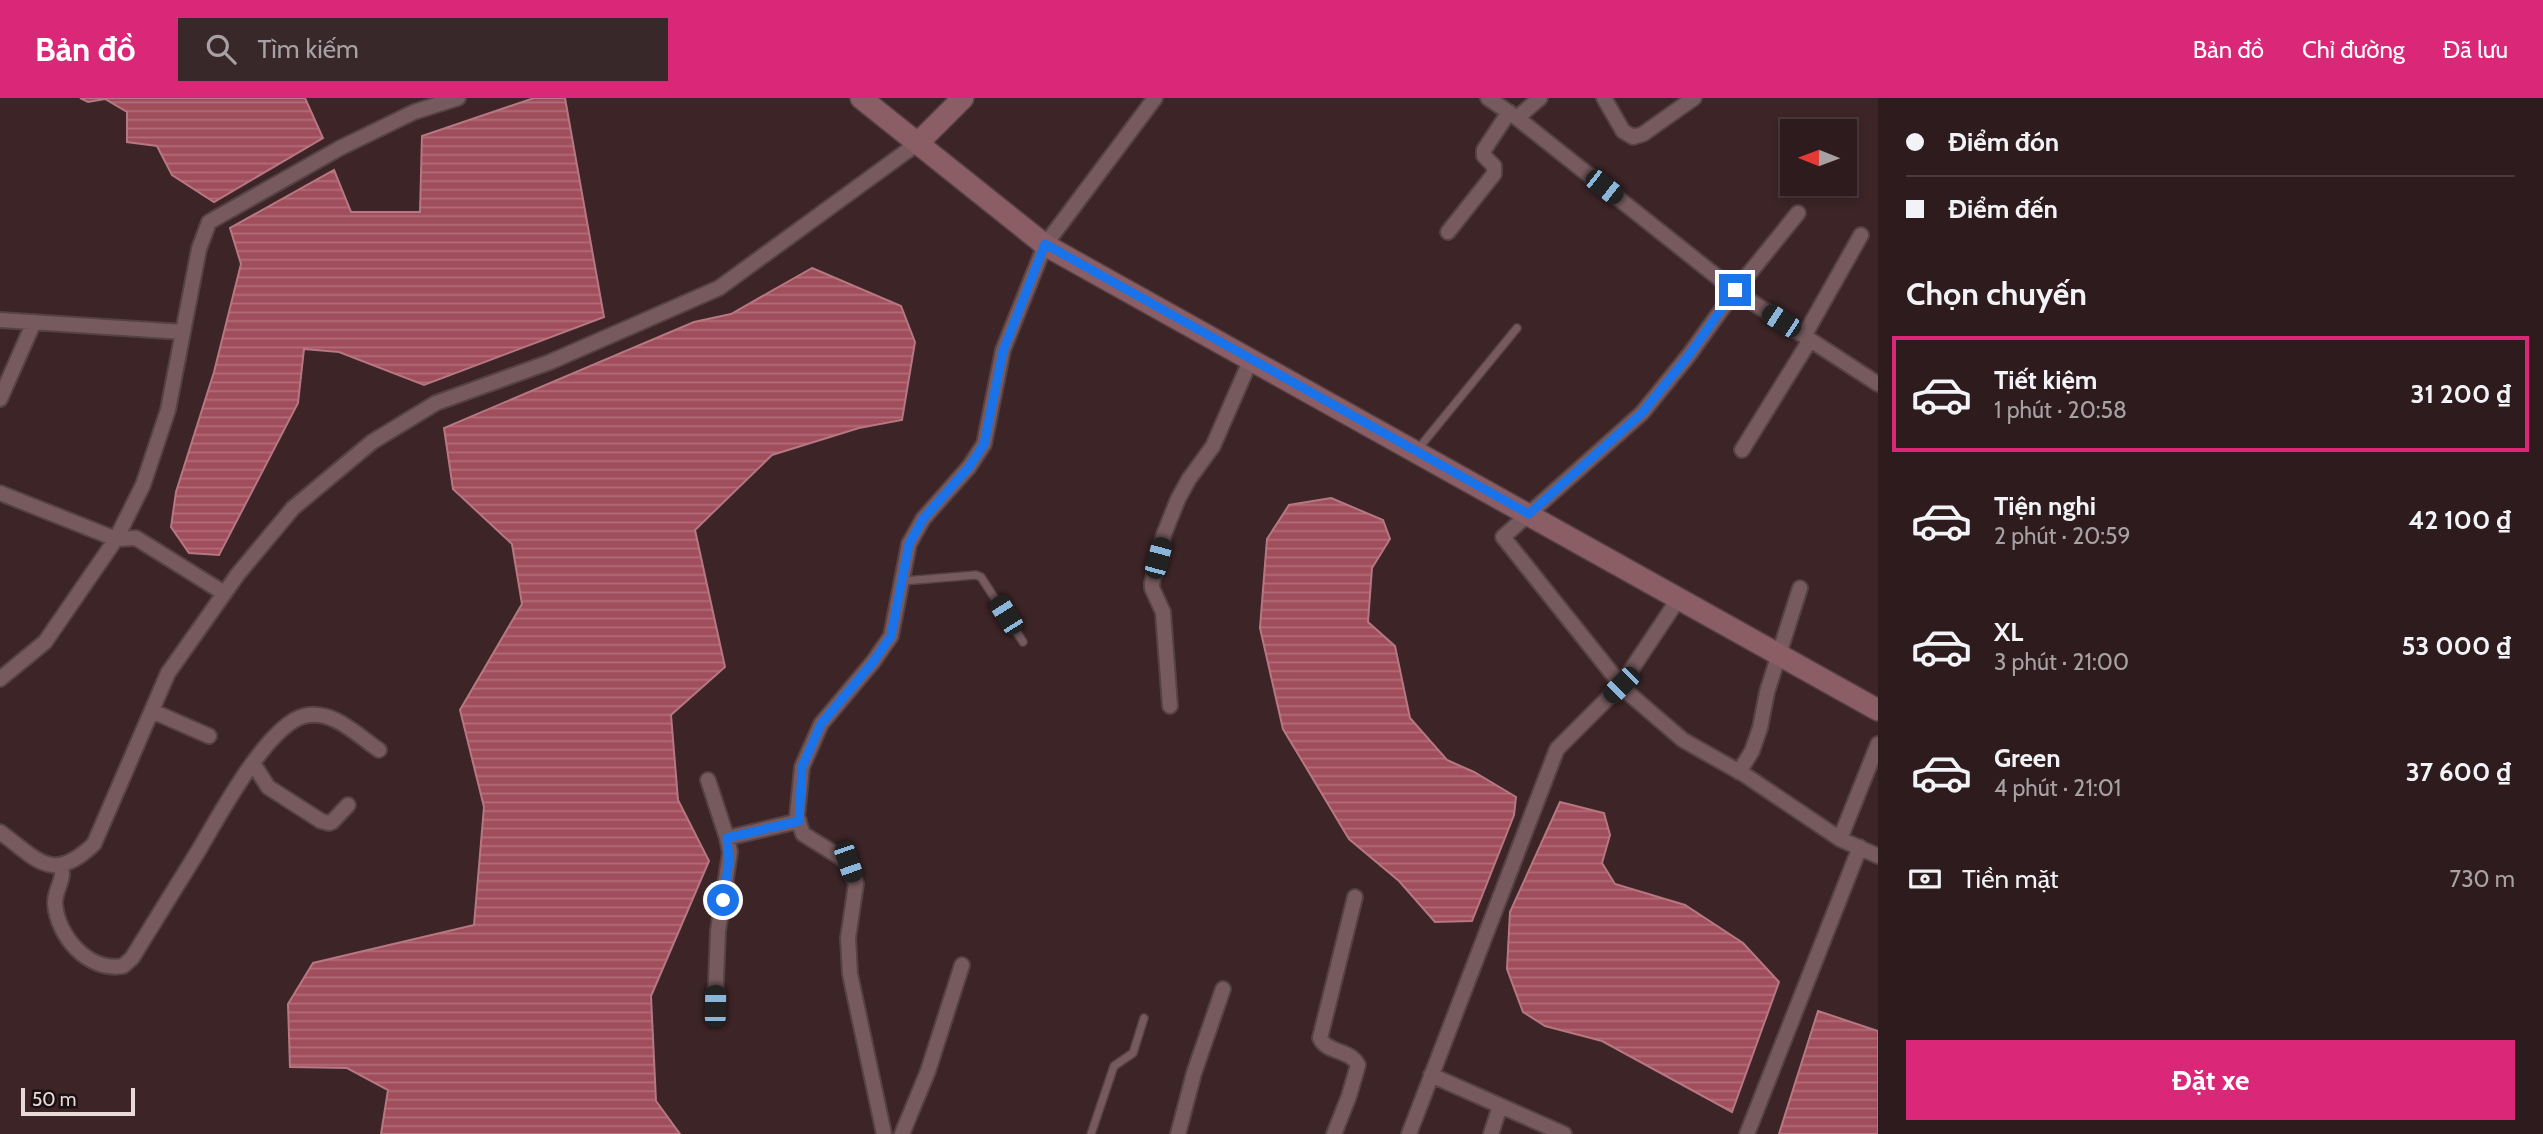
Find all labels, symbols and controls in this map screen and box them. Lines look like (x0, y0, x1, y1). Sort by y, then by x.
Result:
search box (178, 18, 668, 81)
text: Bản đồ (35, 29, 136, 69)
icon: search (202, 30, 240, 68)
text: Tìm kiếm (258, 33, 359, 65)
text: Bản đồ (2193, 35, 2264, 64)
text: Chỉ đường (2302, 35, 2405, 64)
text: Đã lưu (2443, 35, 2508, 64)
north arrow (1780, 119, 1857, 196)
map controls (1780, 119, 1857, 196)
text: Điểm đón (1948, 126, 2059, 158)
car (1581, 166, 1628, 208)
text: Điểm đến (1948, 193, 2058, 225)
route end (1719, 274, 1751, 306)
text: Chọn chuyến (1906, 274, 2087, 313)
car (1758, 301, 1805, 341)
icon: car (1910, 363, 1973, 426)
text: Tiết kiệm (1994, 364, 2097, 396)
text: 31 200 ₫ (2410, 378, 2511, 410)
text: 1 phút · 20:58 (1994, 396, 2127, 424)
icon: car (1910, 489, 1973, 552)
text: Tiện nghi (1994, 490, 2096, 522)
text: 42 100 ₫ (2408, 504, 2511, 536)
text: 2 phút · 20:59 (1994, 522, 2131, 550)
car (1143, 535, 1174, 581)
car (986, 592, 1027, 638)
icon: car (1910, 615, 1973, 678)
text: XL (1994, 616, 2023, 648)
text: 53 000 ₫ (2401, 630, 2511, 662)
text: 3 phút · 21:00 (1994, 648, 2129, 676)
car (1599, 663, 1644, 707)
icon: car (1910, 741, 1973, 804)
text: Green (1994, 742, 2061, 774)
text: 37 600 ₫ (2406, 756, 2511, 788)
text: 4 phút · 21:01 (1994, 774, 2121, 802)
car (832, 839, 865, 885)
icon: cash (1906, 860, 1944, 898)
text: Tiền mặt (1962, 863, 2059, 895)
text: 730 m (2450, 865, 2515, 893)
route start (707, 884, 739, 916)
car (705, 985, 726, 1027)
button: Đặt xe (1906, 1040, 2515, 1120)
scale bar (21, 1085, 135, 1117)
text: 50 m (32, 1088, 76, 1111)

